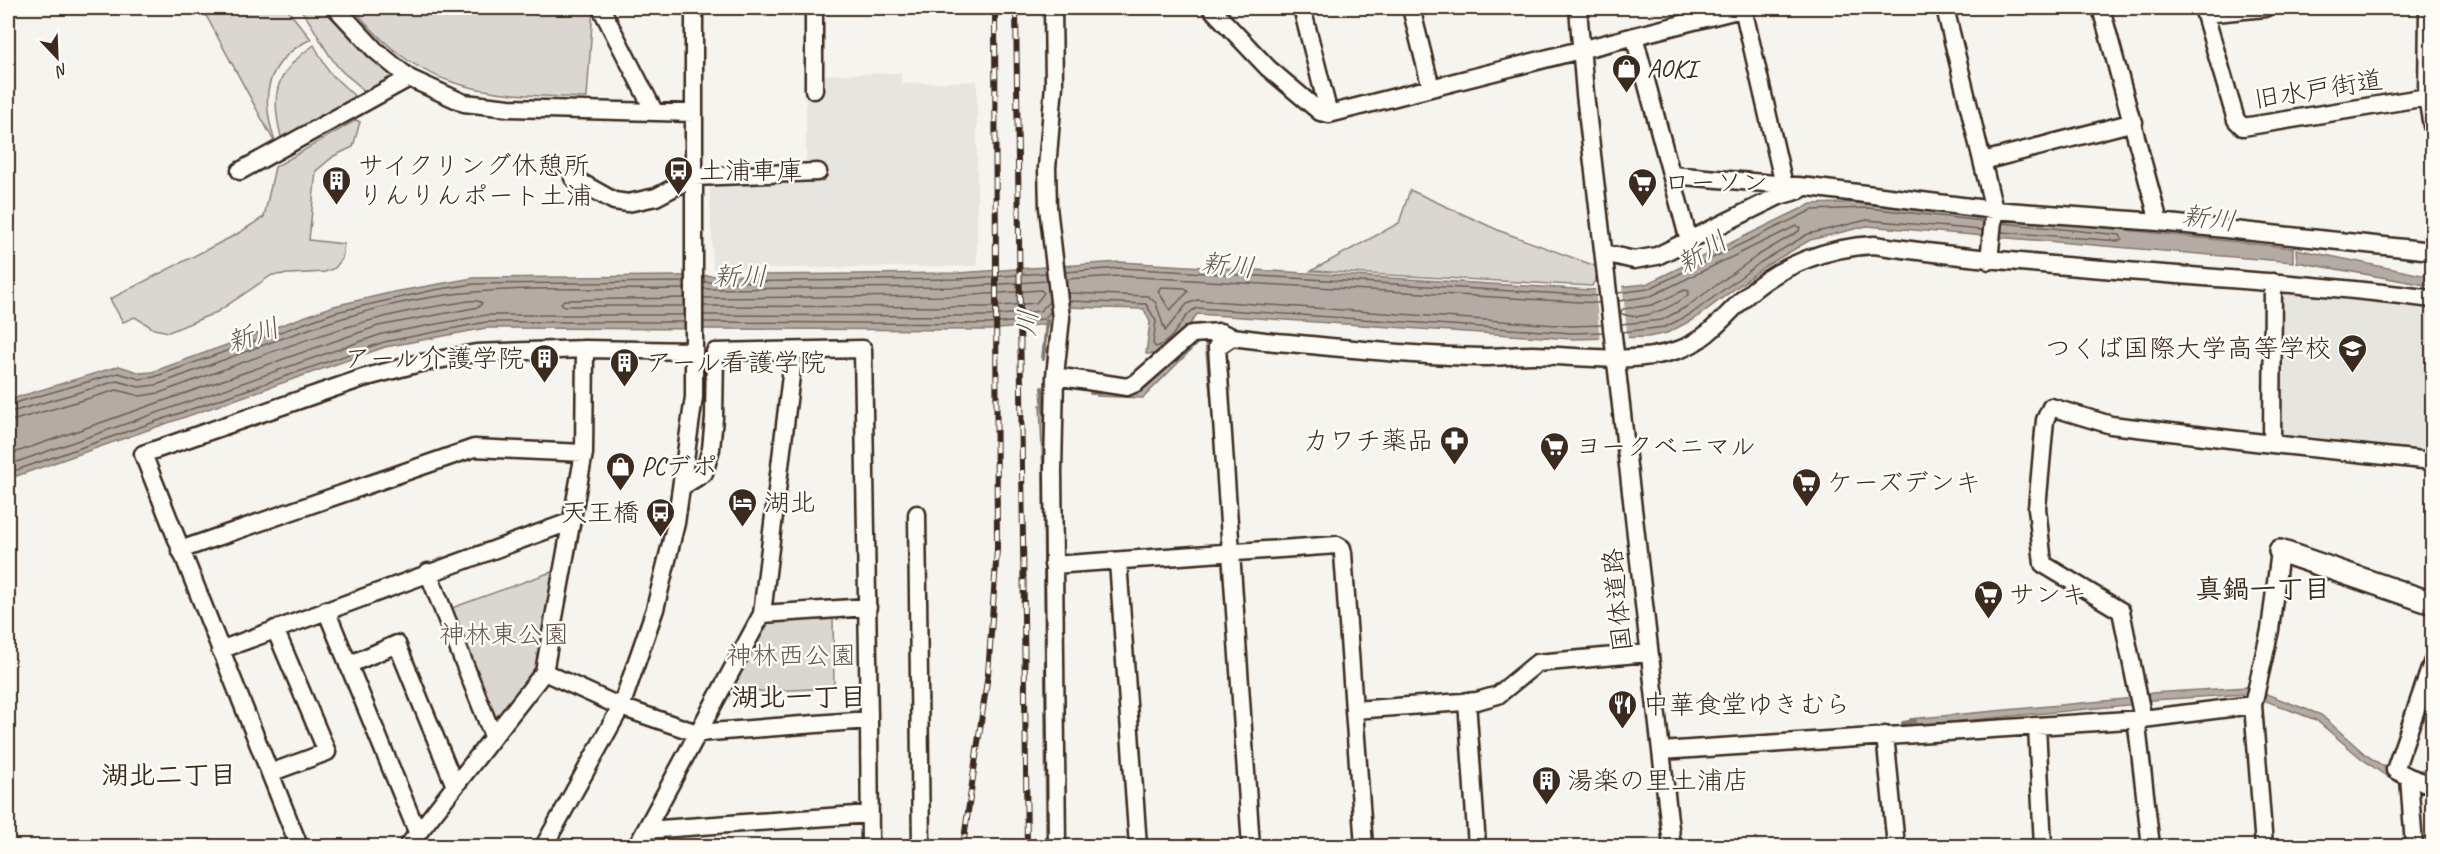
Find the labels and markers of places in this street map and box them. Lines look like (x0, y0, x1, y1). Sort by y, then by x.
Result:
shop icon: AOKI (1610, 52, 1642, 94)
place label: AOKI (1647, 52, 1702, 85)
place label: サイクリング休憩所 りんりんポート土浦 (358, 149, 592, 212)
bus stop icon: 土浦車庫 (662, 154, 694, 196)
place label: 土浦車庫 (699, 154, 803, 187)
building icon: サイクリング休憩所 りんりんポート土浦 (321, 164, 353, 206)
supermarket icon: ローソン (1627, 166, 1659, 208)
place label: ローソン (1664, 166, 1768, 199)
place label: つくば国際大学高等学校 (2045, 332, 2331, 365)
school or university icon: つくば国際大学高等学校 (2336, 332, 2368, 374)
place label: アール介護学院 (345, 342, 524, 375)
building icon: アール介護学院 (529, 342, 561, 384)
building icon: アール看護学院 (609, 346, 641, 388)
place label: アール看護学院 (646, 346, 825, 379)
place label: カワチ薬品 (1303, 424, 1433, 457)
pharmacy icon: カワチ薬品 (1438, 424, 1470, 466)
supermarket icon: ヨークベニマル (1539, 430, 1571, 472)
place label: ヨークベニマル (1576, 430, 1756, 463)
shop icon: PCデポ (604, 450, 636, 492)
place label: PCデポ (641, 450, 718, 483)
supermarket icon: ケーズデンキ (1790, 466, 1822, 508)
place label: ケーズデンキ (1827, 466, 1981, 499)
hotel icon: 湖北 (727, 486, 759, 528)
place label: 湖北 (764, 486, 816, 519)
place label: 天王橋 (561, 496, 639, 529)
bus stop icon: 天王橋 (644, 496, 676, 538)
supermarket icon: サンキ (1972, 578, 2004, 620)
place label: サンキ (2009, 578, 2087, 611)
restaurant icon: 中華食堂ゆきむら (1606, 688, 1638, 730)
place label: 中華食堂ゆきむら (1643, 688, 1851, 721)
building icon: 湯楽の里土浦店 (1530, 764, 1562, 806)
place label: 湯楽の里土浦店 (1567, 764, 1749, 797)

